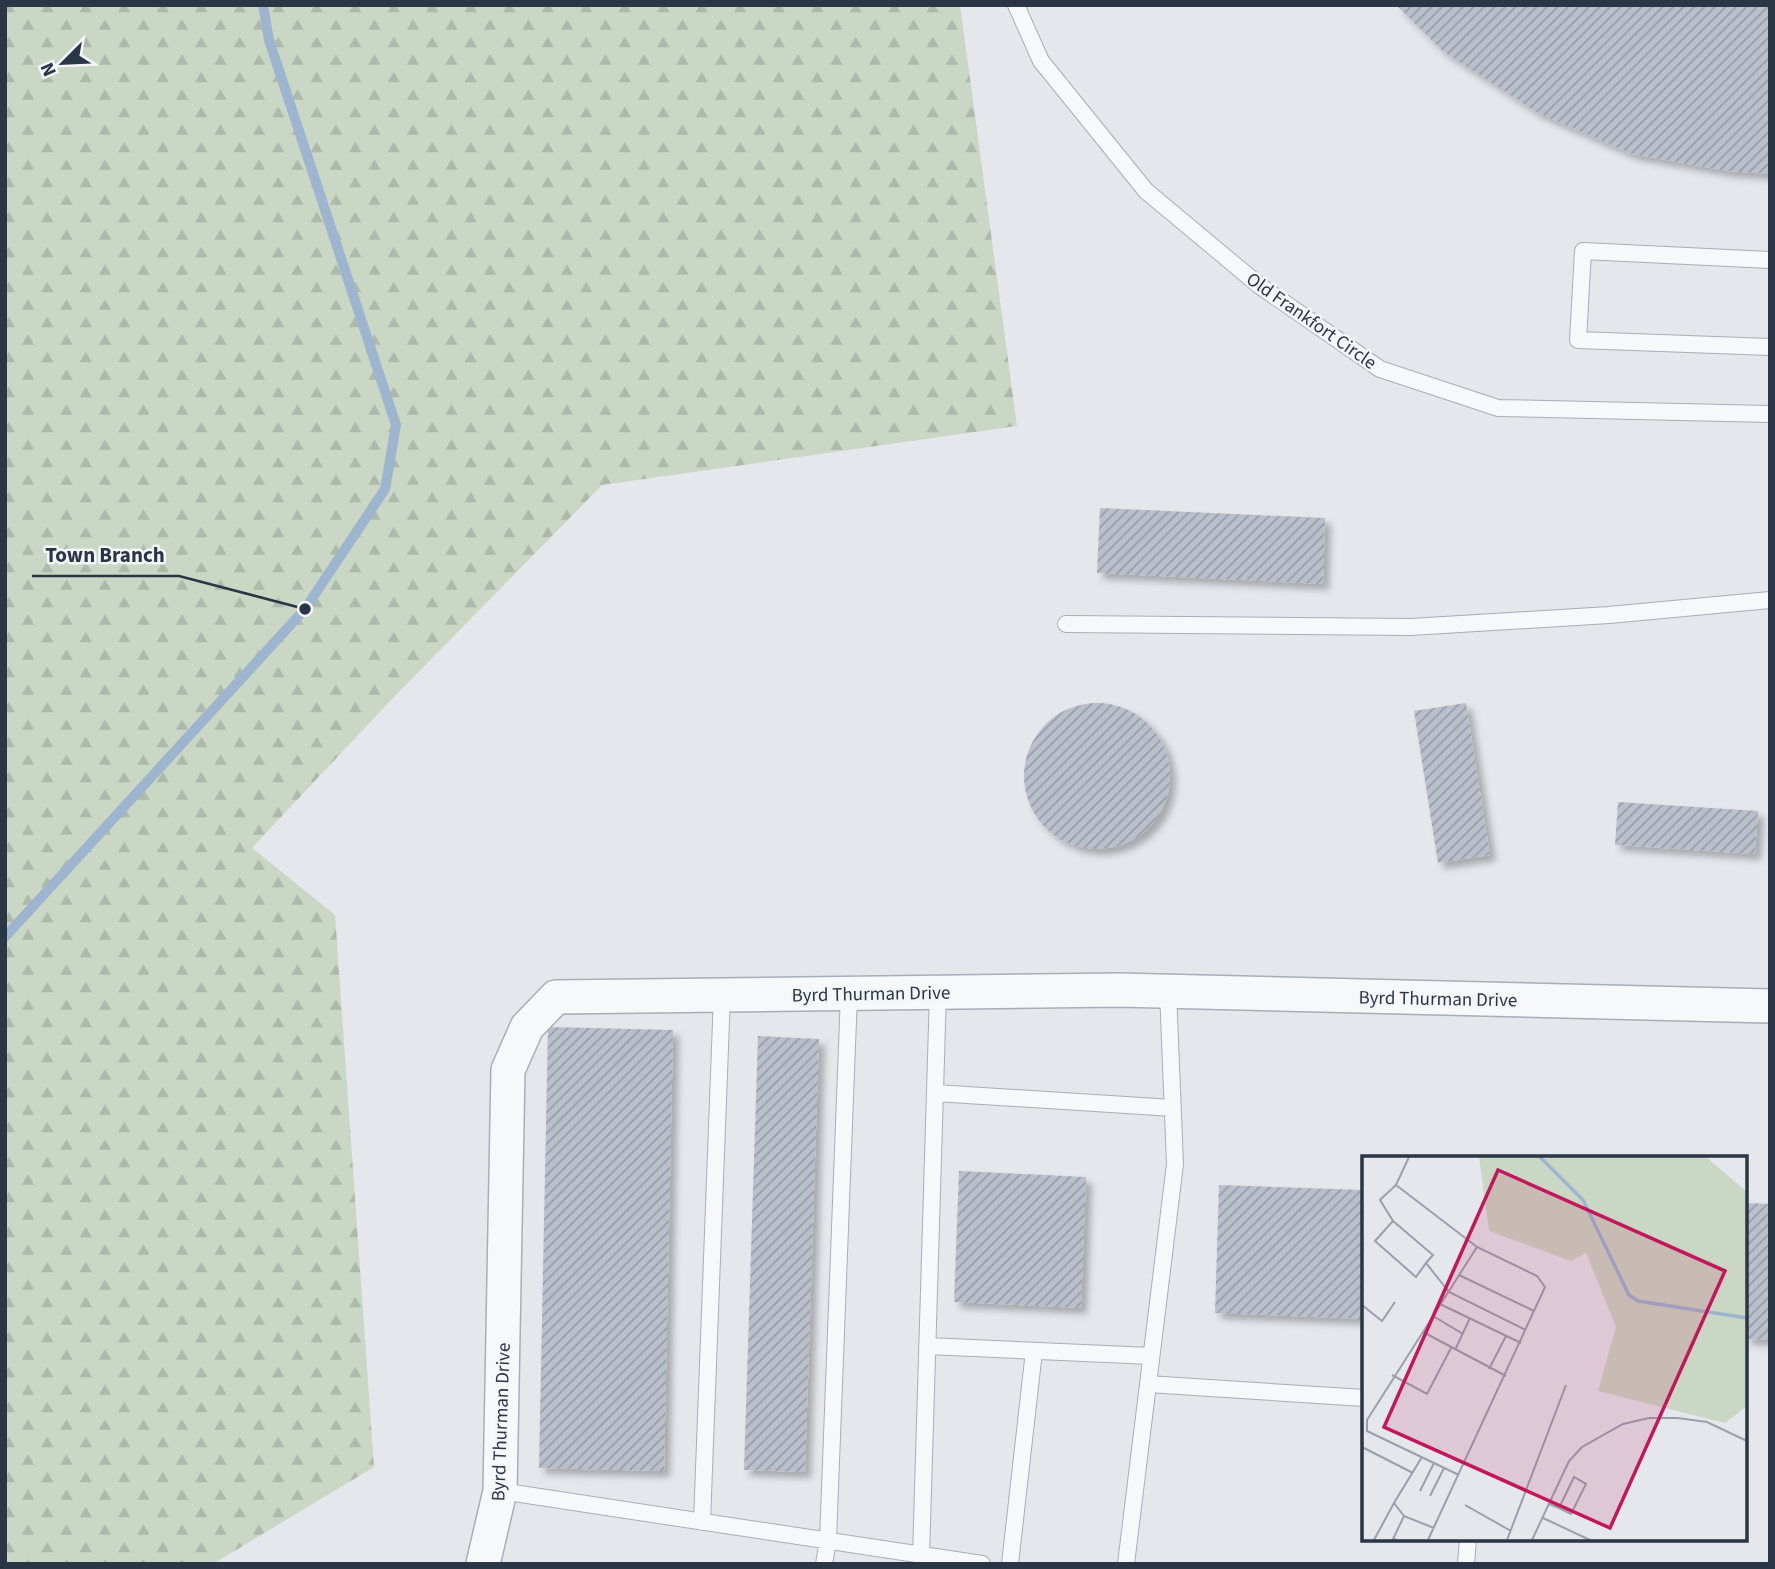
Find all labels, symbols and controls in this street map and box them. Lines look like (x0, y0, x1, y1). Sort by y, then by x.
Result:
north arrow (28, 28, 98, 98)
text: N (34, 58, 64, 81)
street label: Old Frankfort Circle (1240, 266, 1382, 376)
callout: Town Branch (32, 534, 179, 576)
text: Town Branch (45, 540, 165, 570)
street label: Byrd Thurman Drive (791, 980, 951, 1009)
street label: Byrd Thurman Drive (1358, 985, 1518, 1014)
inset map (1362, 1156, 1747, 1541)
street label: Byrd Thurman Drive (485, 1342, 518, 1502)

